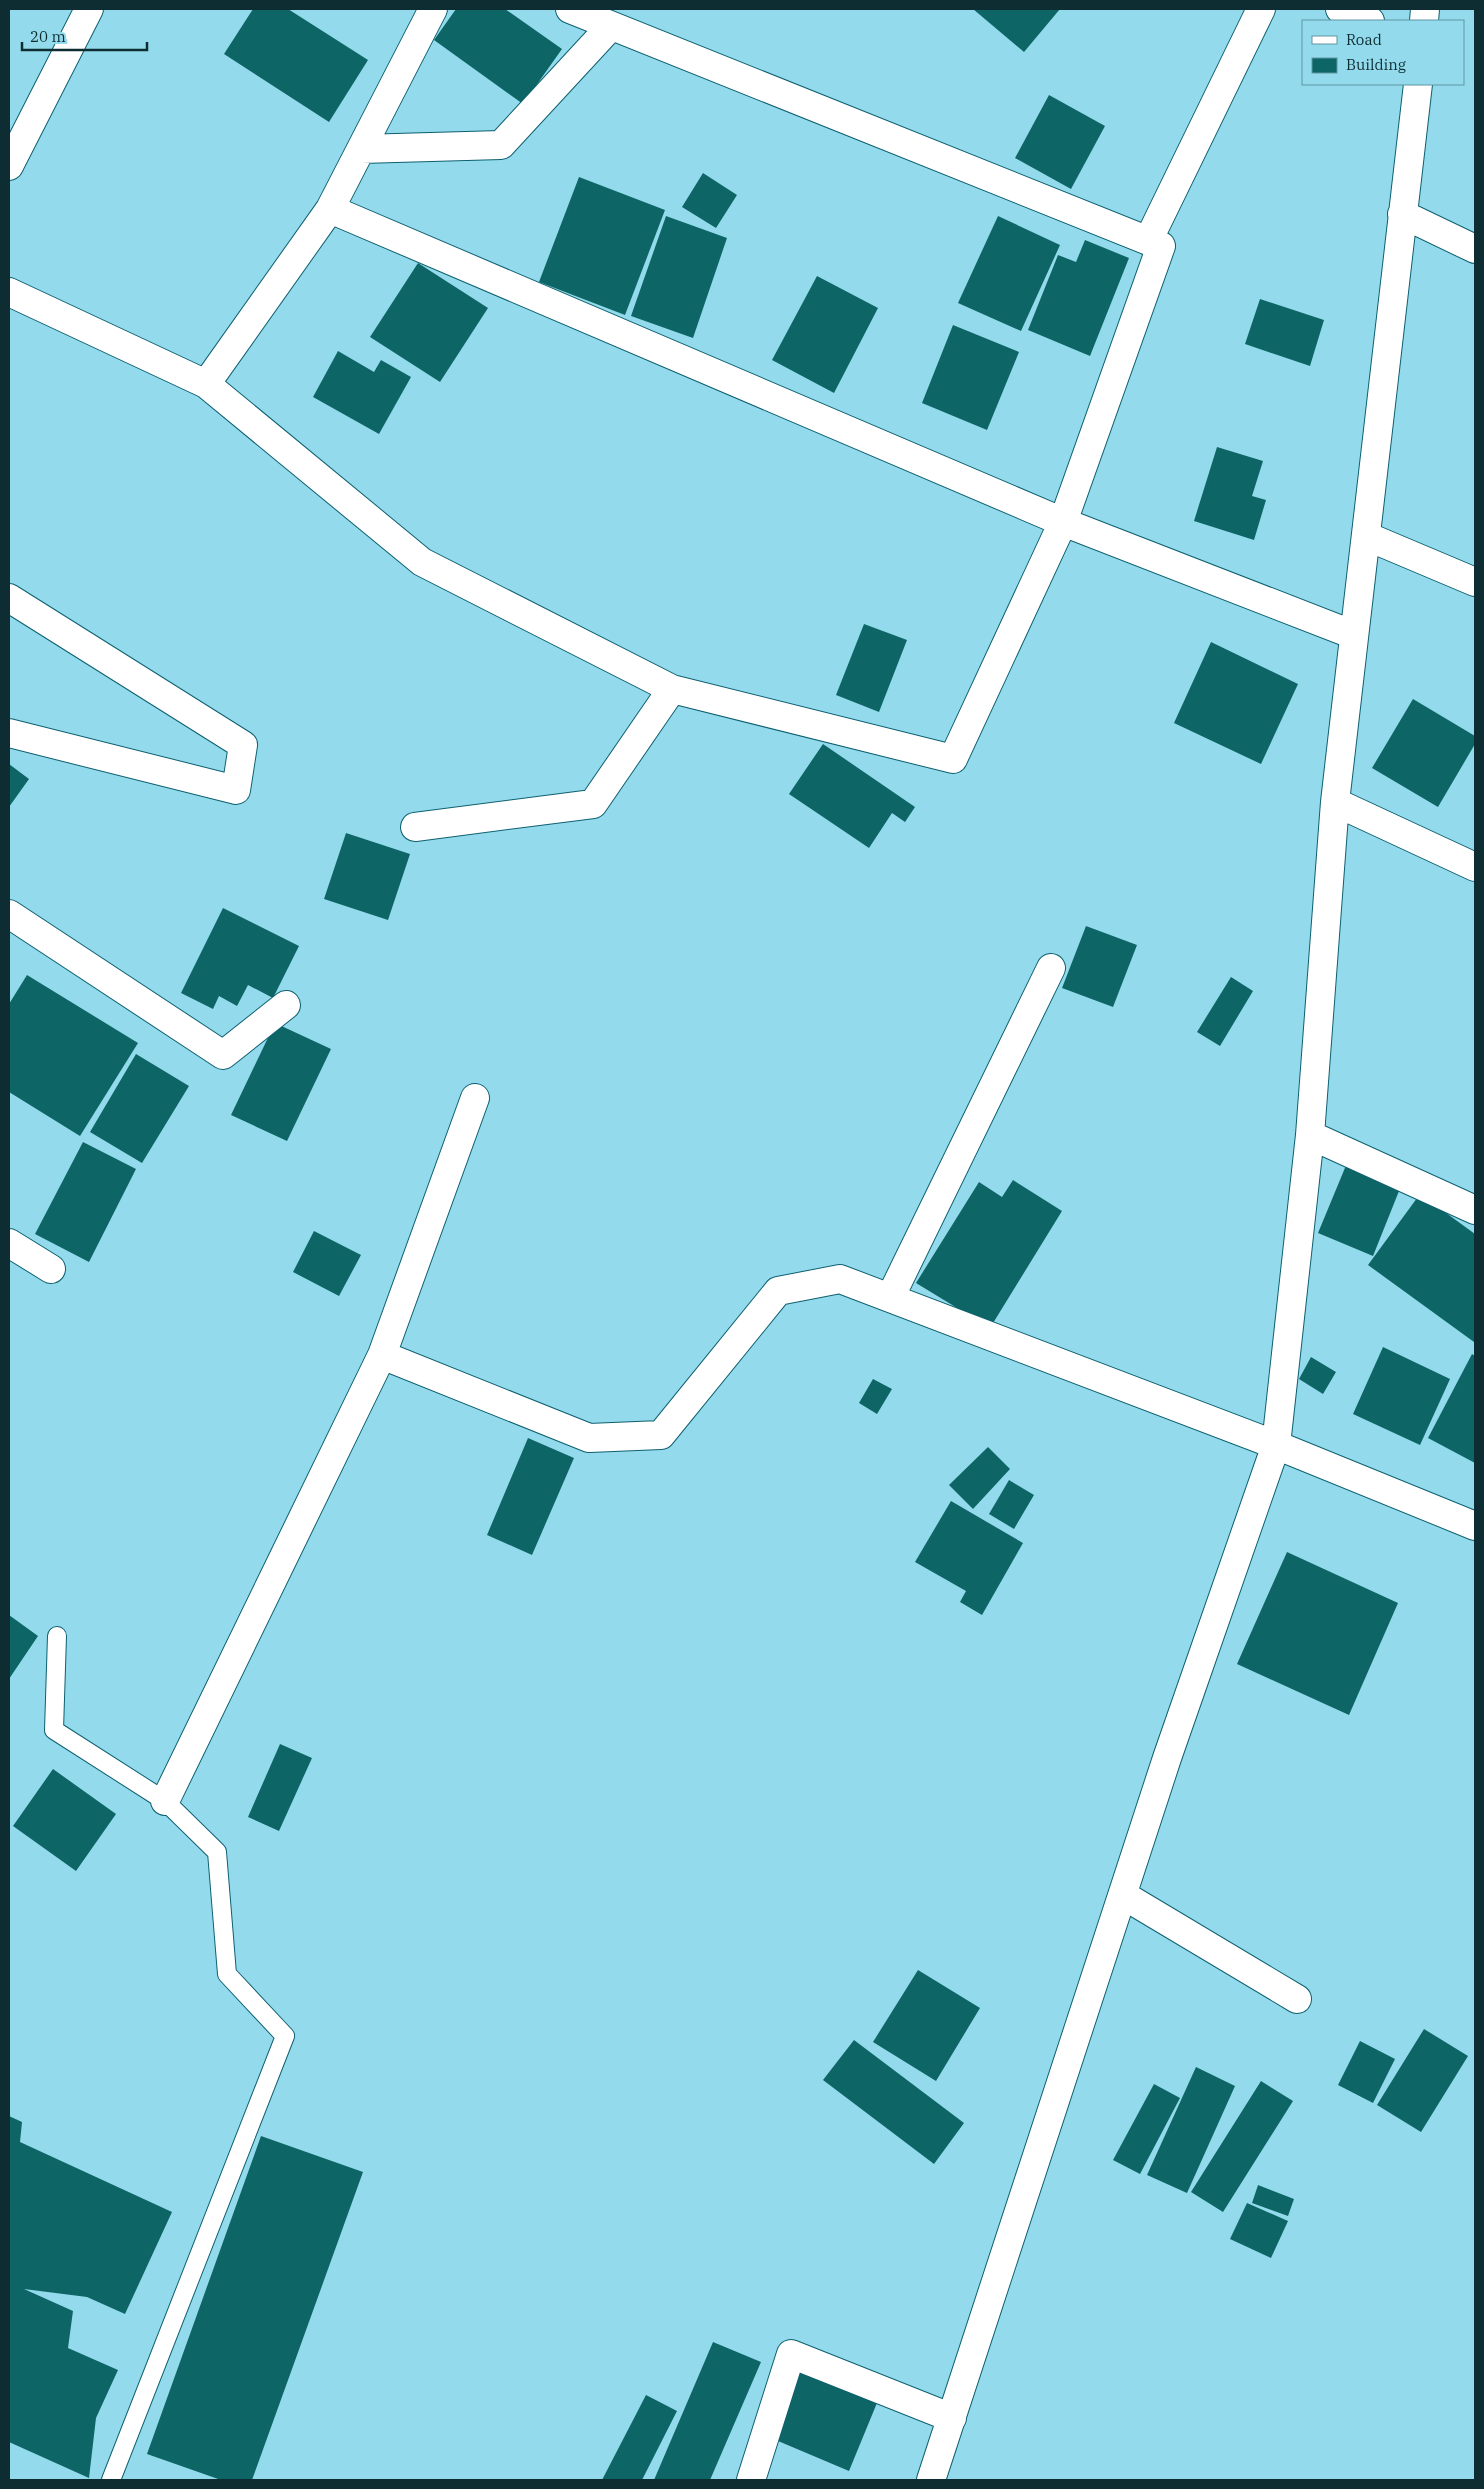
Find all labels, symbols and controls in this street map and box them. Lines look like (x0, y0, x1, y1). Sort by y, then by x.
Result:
scale bar (22, 20, 148, 52)
legend (1302, 20, 1464, 85)
text: 20 m (30, 27, 66, 46)
text: Road (1346, 30, 1382, 49)
text: Building (1346, 55, 1406, 74)

